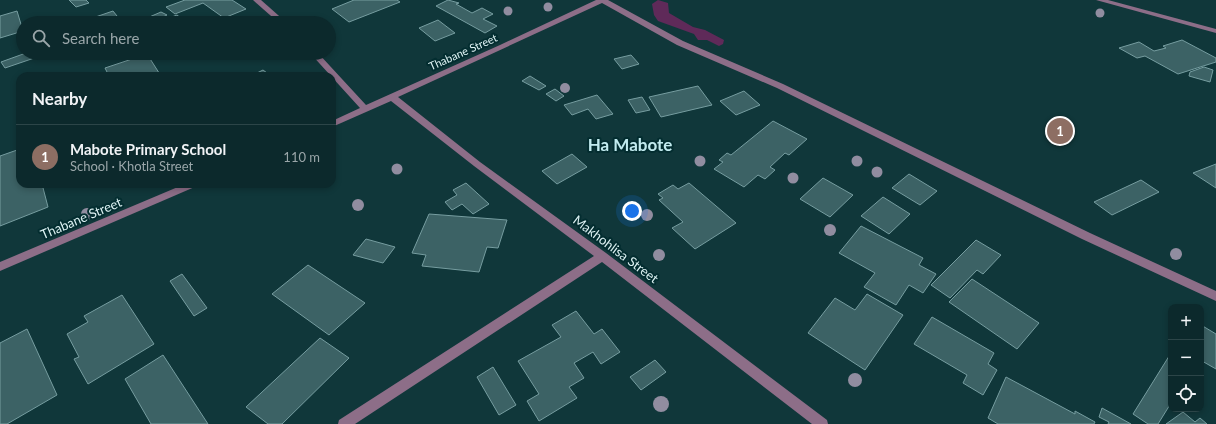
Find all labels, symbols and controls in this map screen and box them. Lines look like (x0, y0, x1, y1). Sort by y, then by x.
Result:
search box (16, 16, 336, 60)
icon: search (30, 27, 52, 49)
text: Search here (62, 29, 139, 47)
street label: Thabane Street (427, 31, 499, 72)
text: Nearby (32, 88, 87, 109)
pin: 1 (1047, 116, 1073, 146)
district label: Ha Mabote (588, 134, 672, 155)
text: Mabote Primary School (70, 140, 226, 158)
text: 1 (41, 149, 49, 165)
text: 110 m (283, 149, 320, 165)
text: School · Khotla Street (70, 158, 193, 174)
street label: Thabane Street (38, 194, 124, 242)
your location (622, 201, 642, 221)
street label: Makhohlisa Street (570, 212, 662, 286)
map controls (1168, 304, 1204, 412)
button: + (1168, 304, 1204, 340)
button: − (1168, 340, 1204, 376)
button: locate (1168, 376, 1204, 412)

